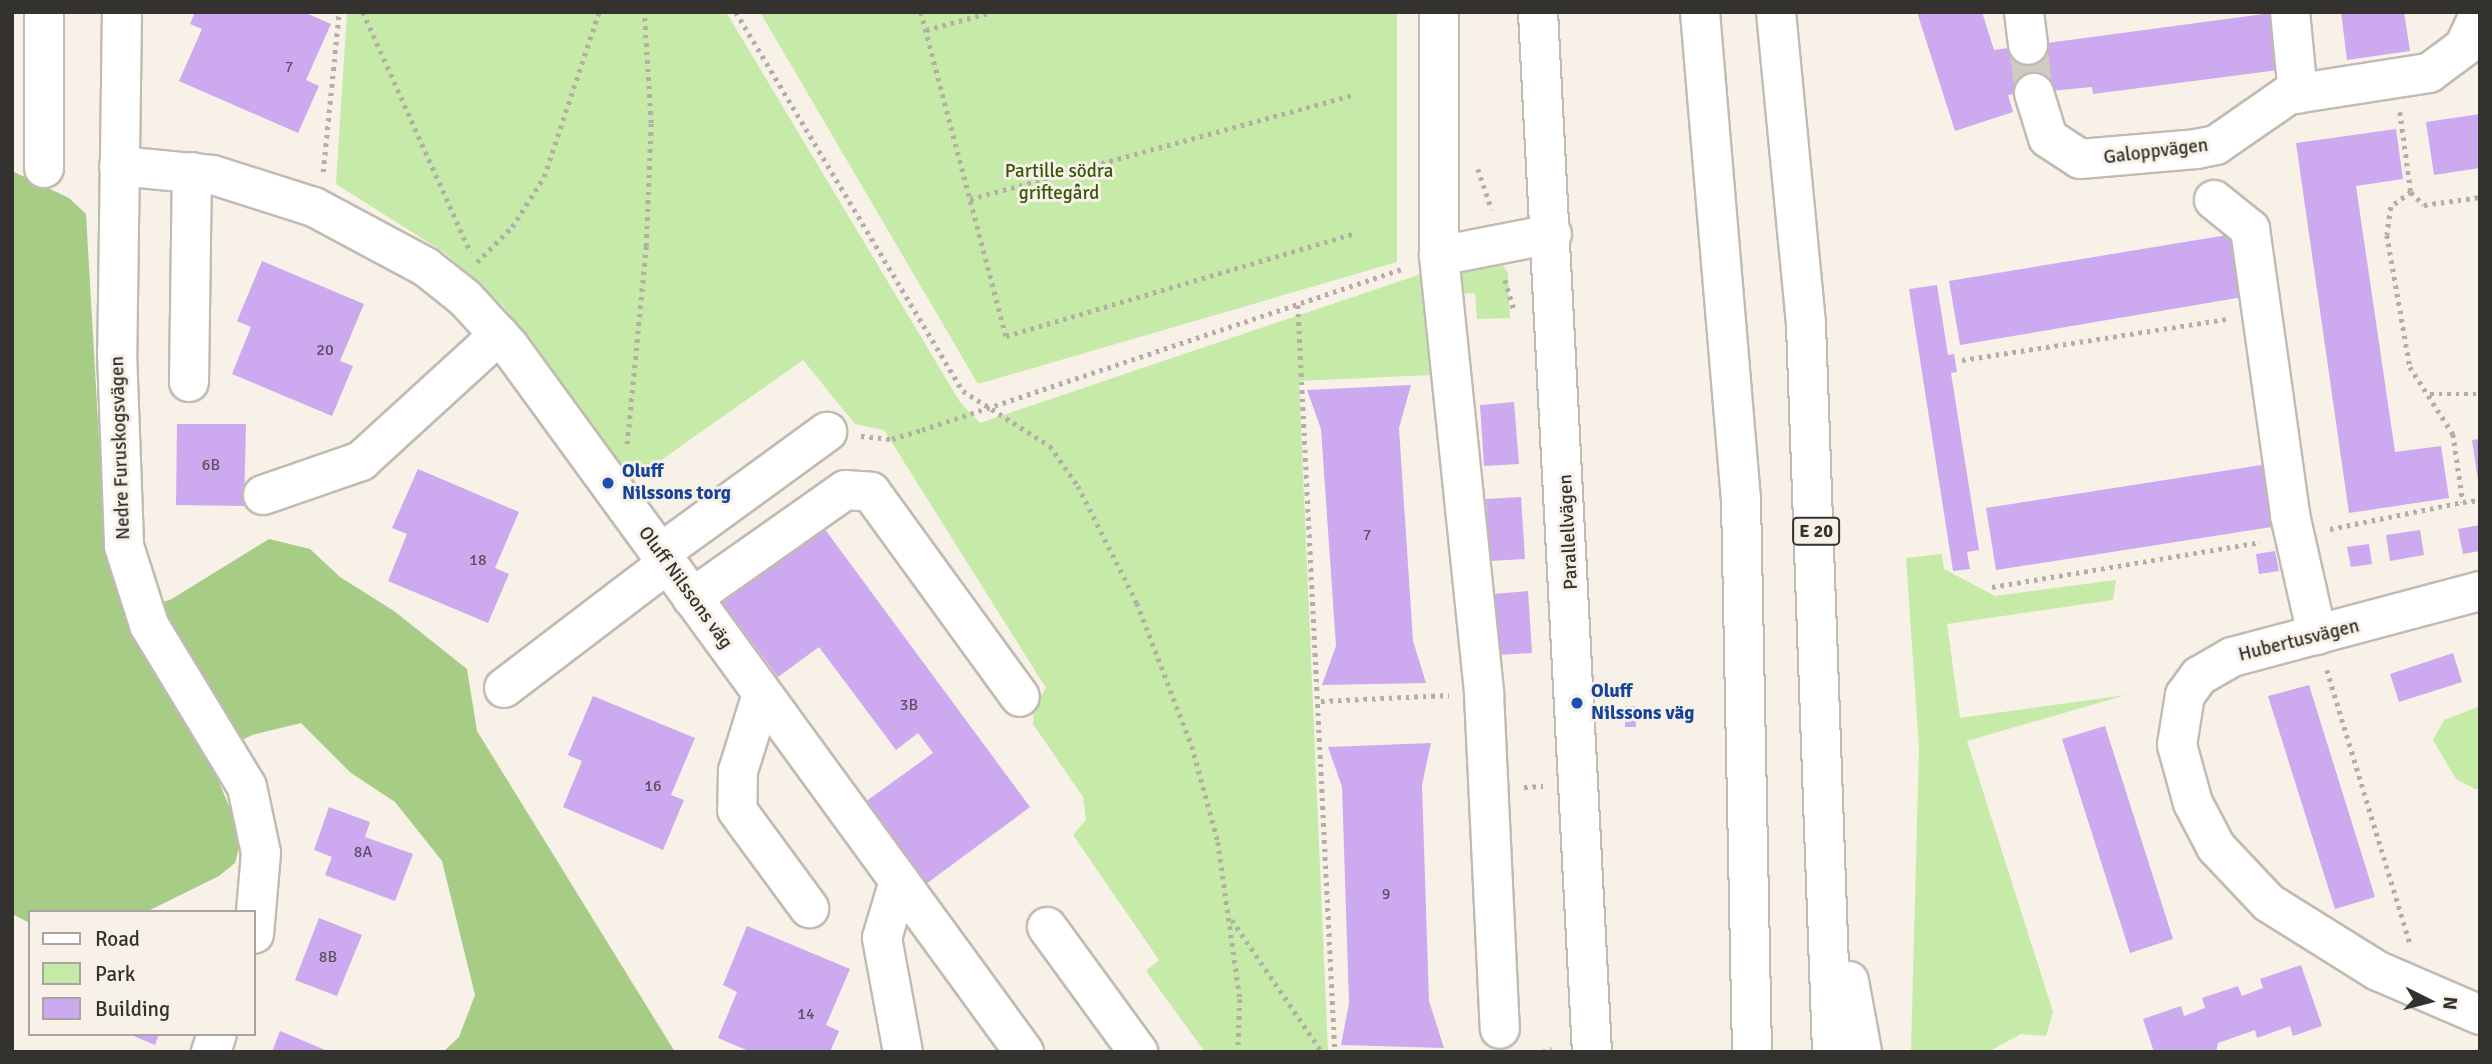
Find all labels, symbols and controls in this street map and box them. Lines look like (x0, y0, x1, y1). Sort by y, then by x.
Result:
house number: 7 (285, 57, 293, 77)
street label: Galoppvägen (2102, 134, 2210, 170)
park label: Partille södra griftegård (1005, 161, 1113, 205)
house number: 20 (316, 340, 334, 360)
street label: Nedre Furuskogsvägen (106, 356, 136, 540)
house number: 6B (202, 455, 220, 475)
place label: Oluff Nilssons torg (622, 461, 731, 505)
street label: Parallellvägen (1555, 474, 1583, 590)
marker: Oluff Nilssons torg (600, 475, 616, 491)
road number: E 20 (1792, 516, 1840, 546)
street label: Oluff Nilssons väg (633, 522, 737, 654)
house number: 7 (1363, 525, 1371, 545)
house number: 18 (469, 550, 487, 570)
street label: Hubertusvägen (2236, 615, 2362, 667)
place label: Oluff Nilssons väg (1591, 681, 1694, 725)
house number: 3B (900, 695, 918, 715)
marker: Oluff Nilssons väg (1569, 695, 1585, 711)
house number: 16 (644, 776, 662, 796)
house number: 8A (354, 842, 372, 862)
house number: 9 (1382, 884, 1390, 904)
legend (28, 910, 256, 1036)
text: Road (95, 926, 140, 952)
house number: 8B (319, 947, 337, 967)
text: Park (95, 961, 135, 987)
north arrow (2394, 966, 2464, 1036)
text: N (2437, 995, 2463, 1011)
text: Building (95, 996, 170, 1022)
house number: 14 (797, 1004, 815, 1024)

